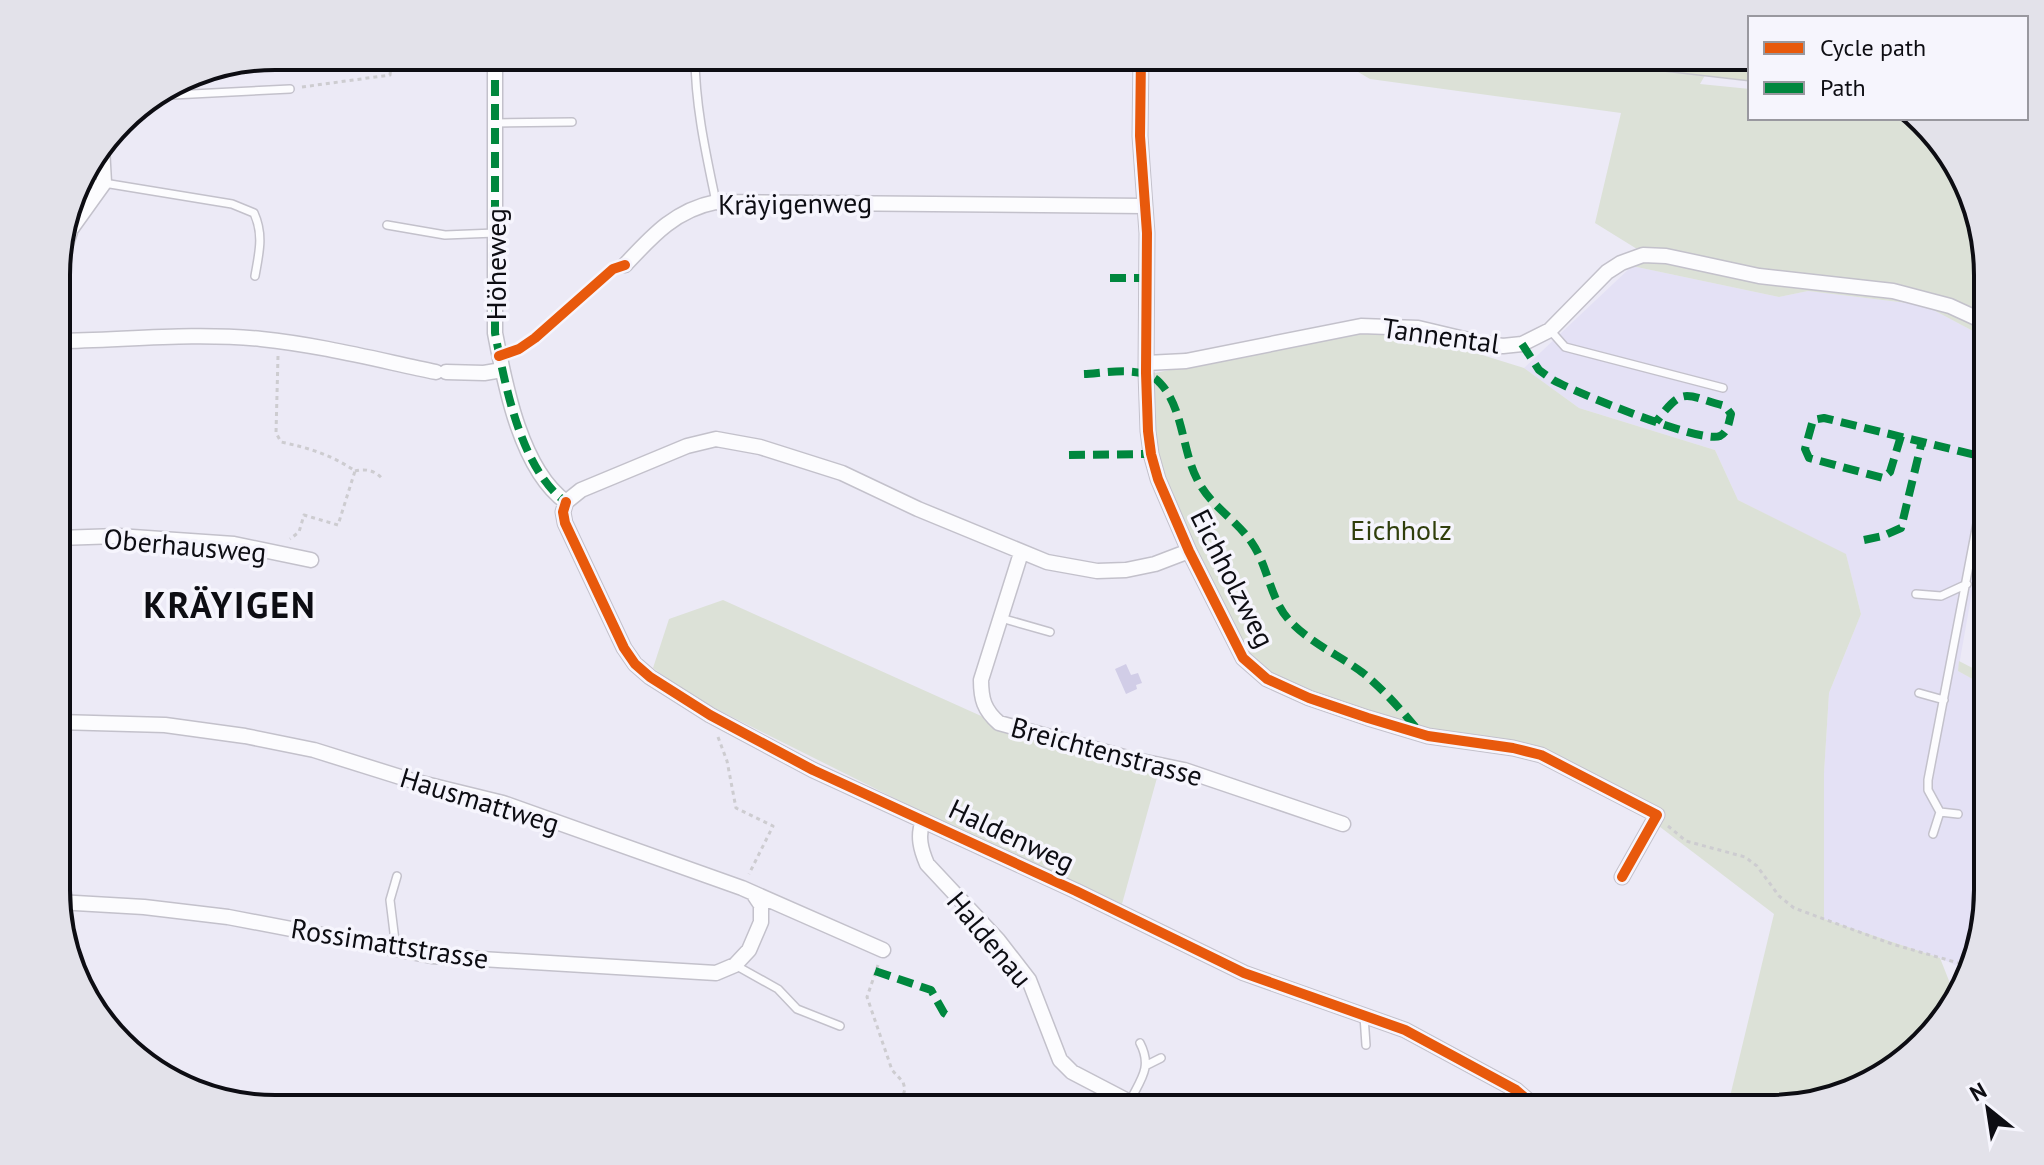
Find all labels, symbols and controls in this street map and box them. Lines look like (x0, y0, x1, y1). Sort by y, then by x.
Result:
legend (1748, 16, 2028, 120)
text: Cycle path (1820, 32, 1926, 63)
text: Path (1820, 72, 1866, 103)
street label: Kräyigenweg (718, 183, 872, 223)
street label: Höheweg (477, 208, 514, 320)
street label: Tannental (1380, 308, 1502, 362)
street label: Eichholzweg (1182, 502, 1284, 654)
park label: Eichholz (1350, 511, 1452, 548)
street label: Oberhausweg (102, 519, 268, 571)
district label: KRÄYIGEN (143, 581, 317, 628)
street label: Breichtenstrasse (1007, 708, 1207, 794)
street label: Hausmattweg (396, 758, 564, 842)
street label: Haldenweg (943, 790, 1081, 880)
street label: Haldenau (939, 883, 1041, 995)
street label: Rossimattstrasse (289, 909, 491, 977)
north arrow (1948, 1069, 2028, 1149)
text: N (1965, 1076, 1991, 1107)

